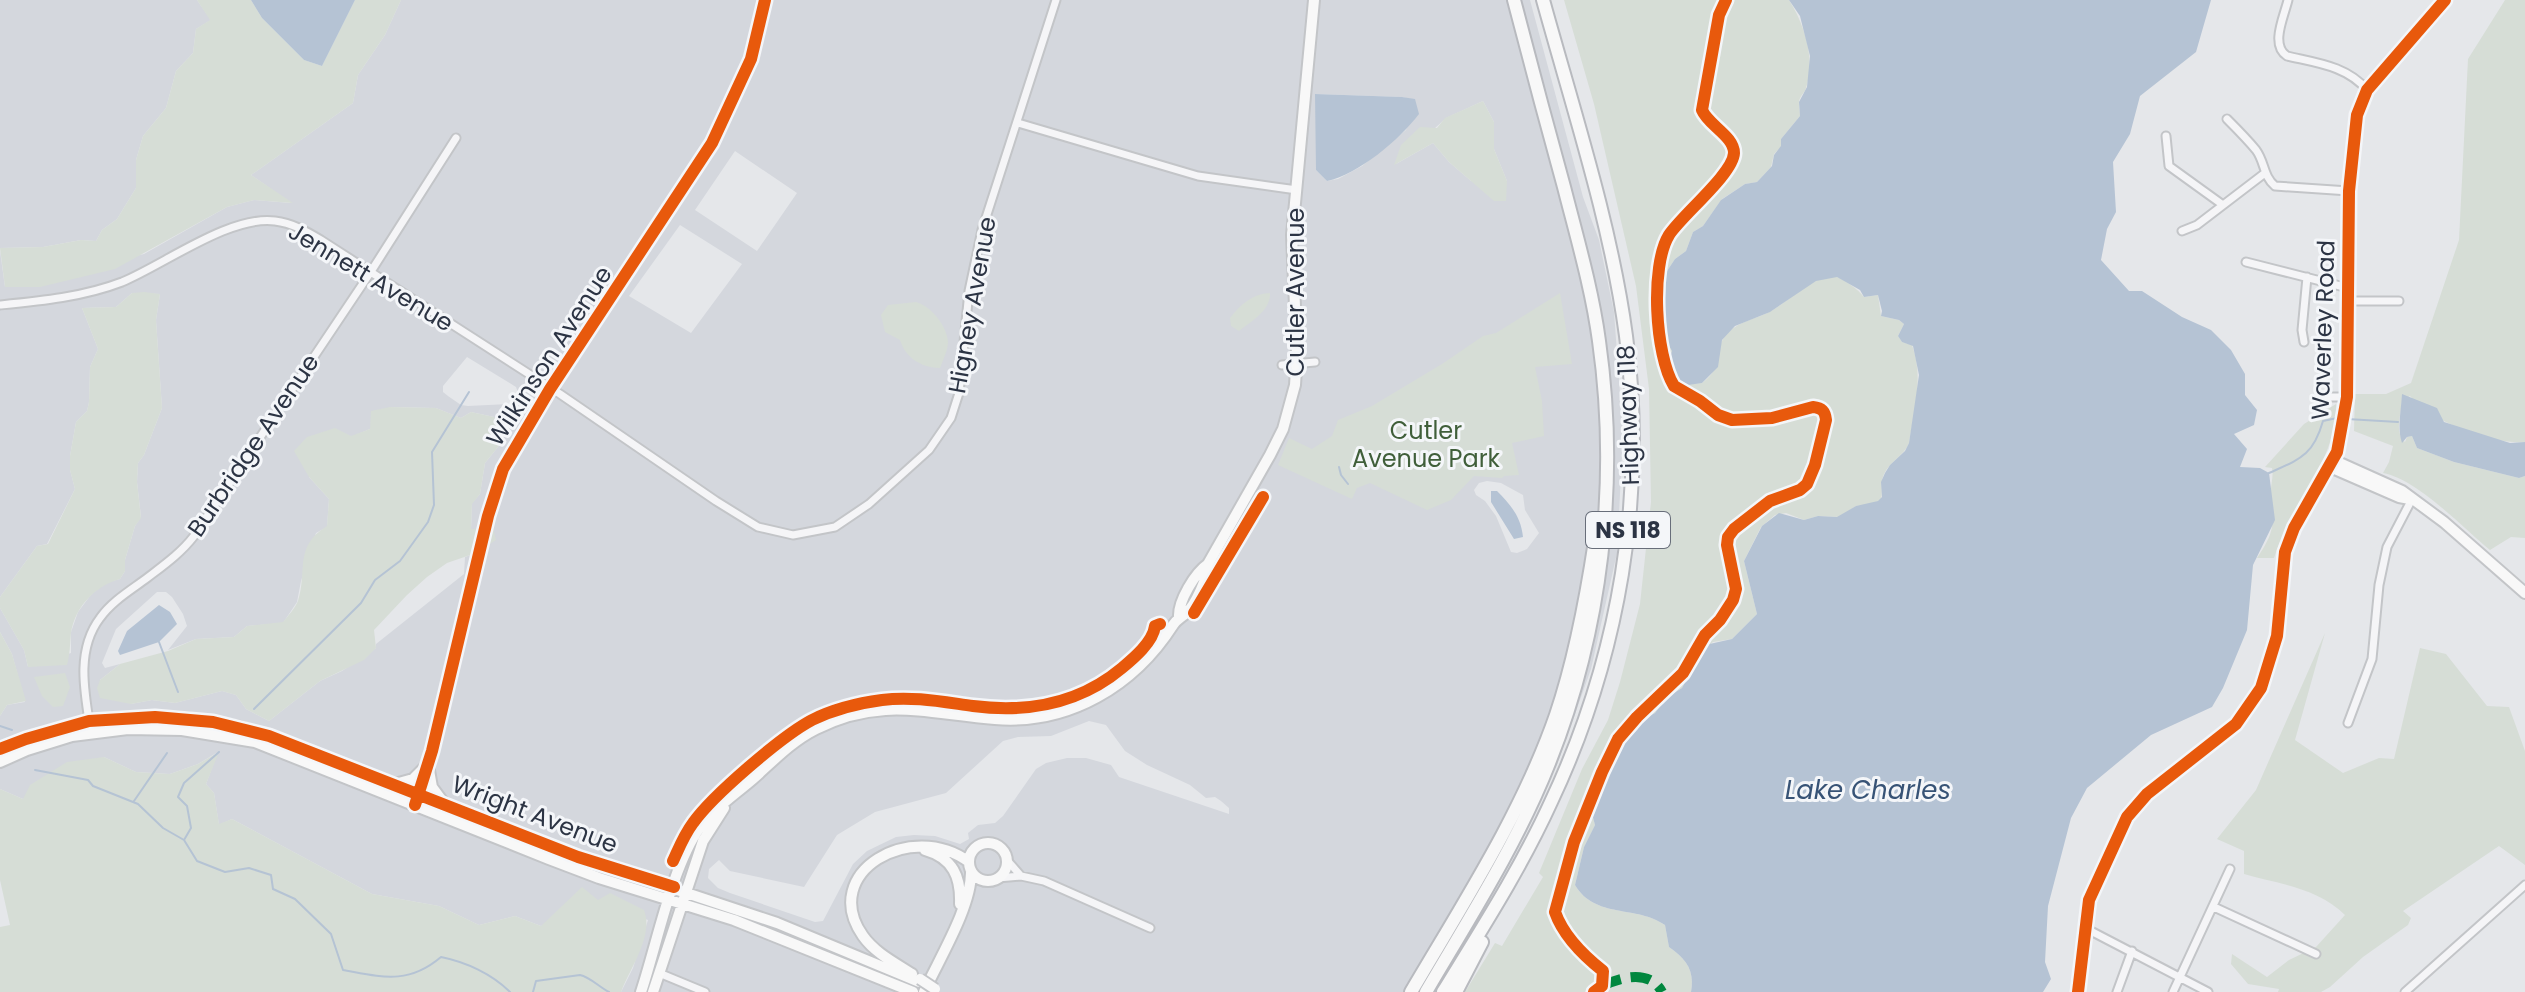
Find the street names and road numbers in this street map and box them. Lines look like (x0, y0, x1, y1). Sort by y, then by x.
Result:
street label: Cutler Avenue (1279, 208, 1312, 376)
street label: Higney Avenue (940, 214, 1004, 396)
street label: Jennett Avenue (282, 215, 460, 339)
street label: Waverley Road (2303, 239, 2343, 421)
street label: Wilkinson Avenue (478, 260, 620, 452)
street label: Highway 118 (1609, 344, 1647, 486)
street label: Burbridge Avenue (179, 347, 327, 543)
road number: NS 118 (1586, 512, 1670, 548)
street label: Wright Avenue (447, 767, 623, 861)

